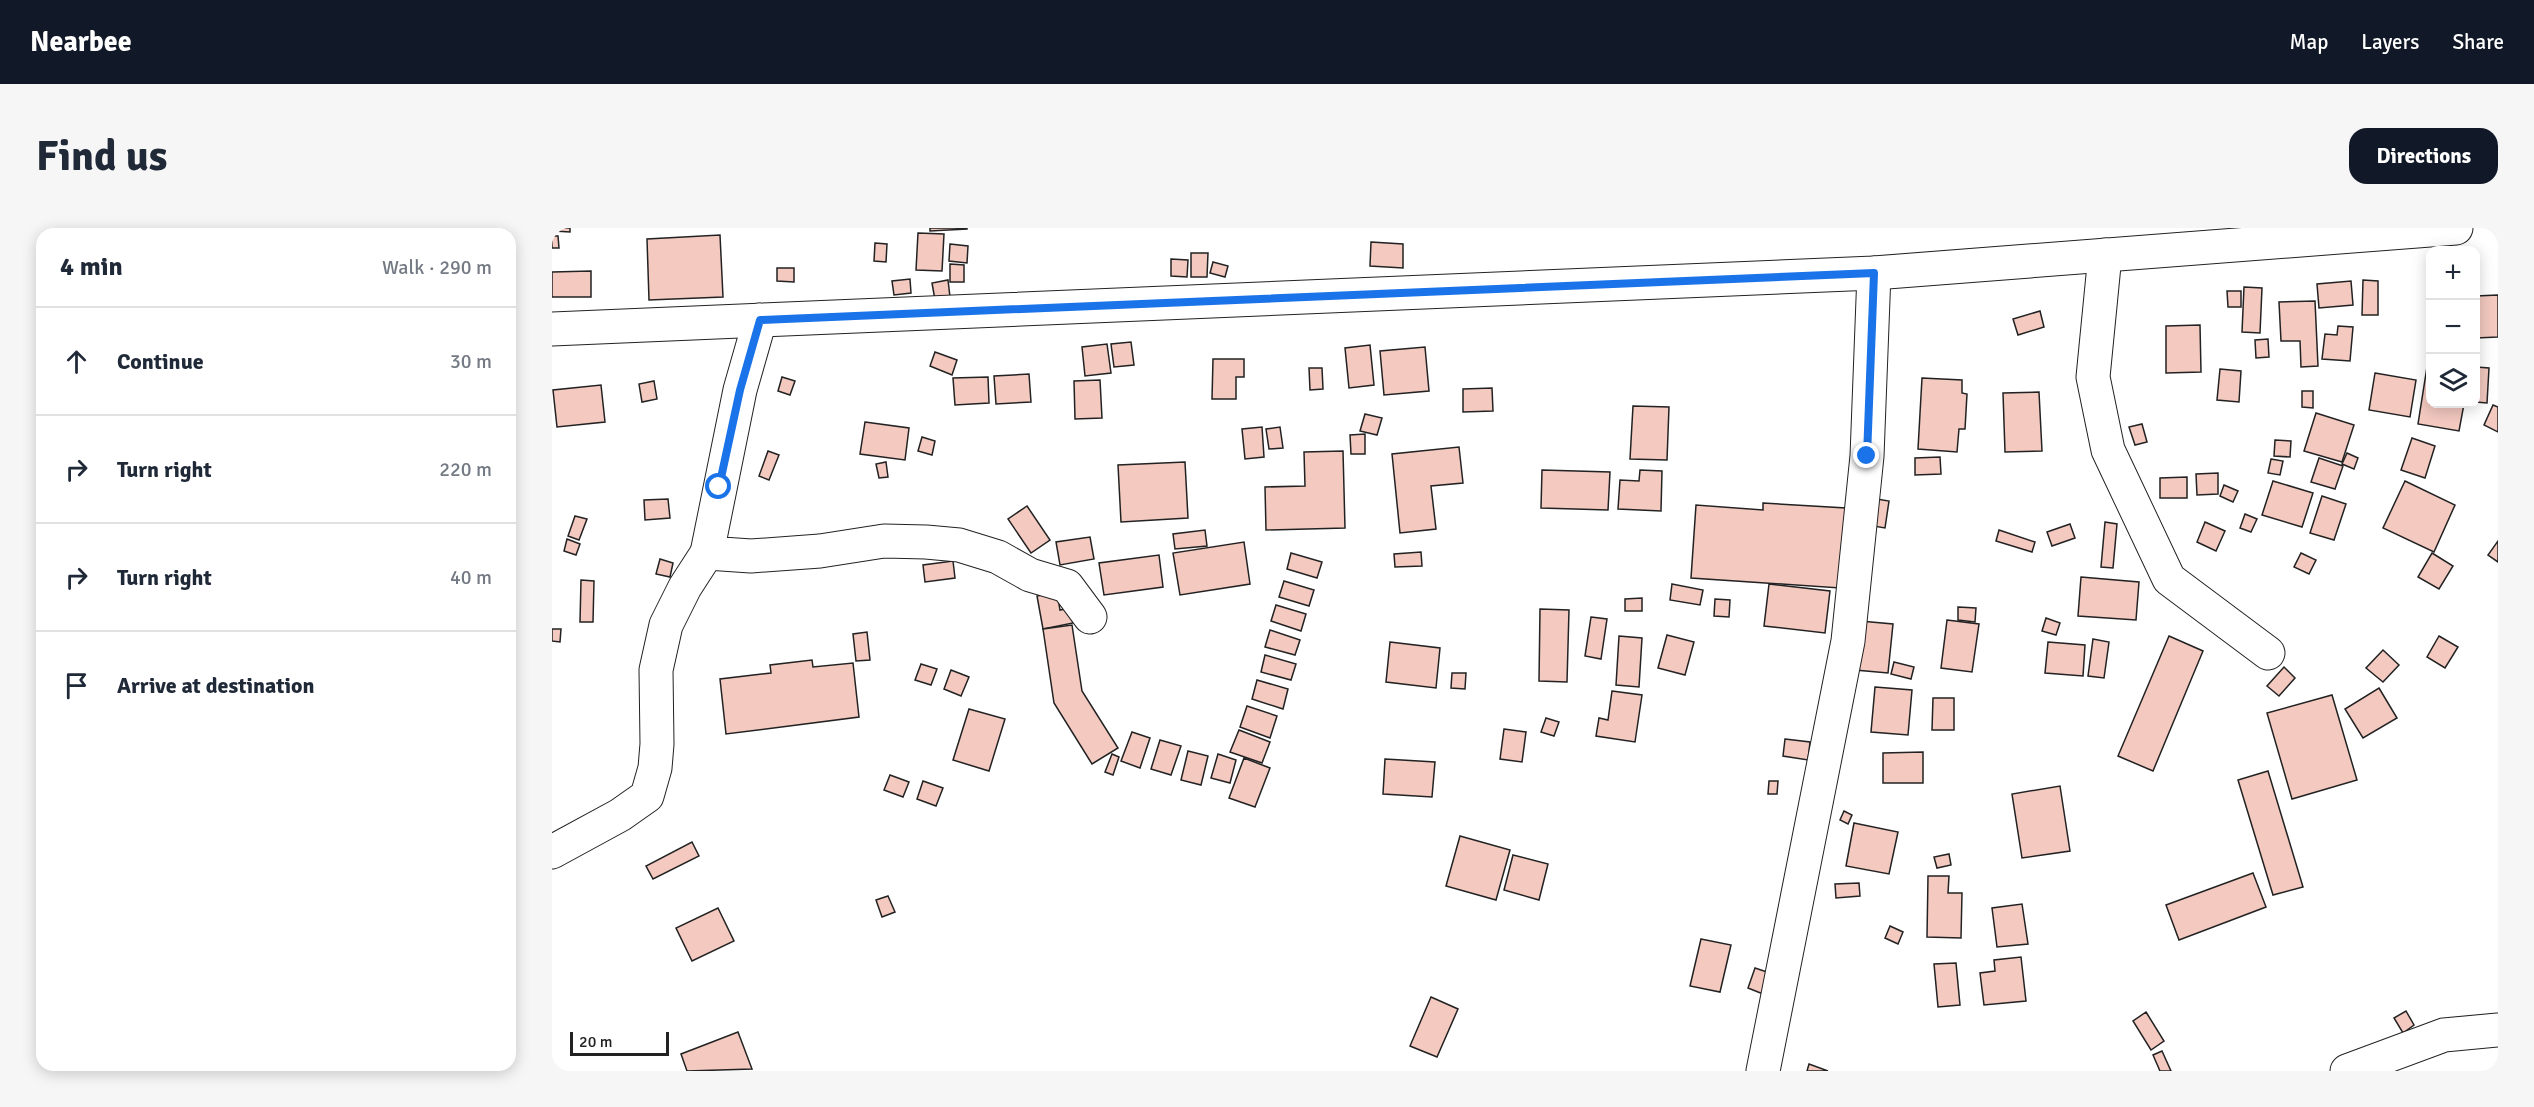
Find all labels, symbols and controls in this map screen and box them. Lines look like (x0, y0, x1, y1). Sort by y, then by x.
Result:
text: Nearbee (30, 25, 132, 59)
text: Map (2290, 29, 2328, 55)
text: Layers (2361, 29, 2419, 55)
text: Share (2452, 29, 2504, 55)
button: Directions (2349, 128, 2498, 184)
text: Find us (36, 131, 167, 182)
map controls (2426, 246, 2480, 408)
button: + (2426, 246, 2480, 300)
text: 4 min (60, 251, 123, 283)
text: Walk · 290 m (382, 255, 492, 280)
button: − (2426, 300, 2480, 354)
icon: ahead (60, 345, 93, 378)
text: Continue (117, 348, 204, 375)
text: 30 m (450, 349, 492, 374)
button: layers (2426, 354, 2480, 408)
route end (1853, 442, 1879, 468)
icon: right (60, 453, 93, 486)
text: Turn right (117, 456, 212, 483)
text: 220 m (439, 457, 492, 482)
route start (705, 473, 731, 499)
icon: right (60, 561, 93, 594)
text: Turn right (117, 564, 212, 591)
text: 40 m (450, 565, 492, 590)
icon: arrive (60, 669, 93, 702)
text: Arrive at destination (117, 672, 314, 699)
scale bar (570, 1029, 669, 1056)
text: 20 m (579, 1032, 613, 1052)

